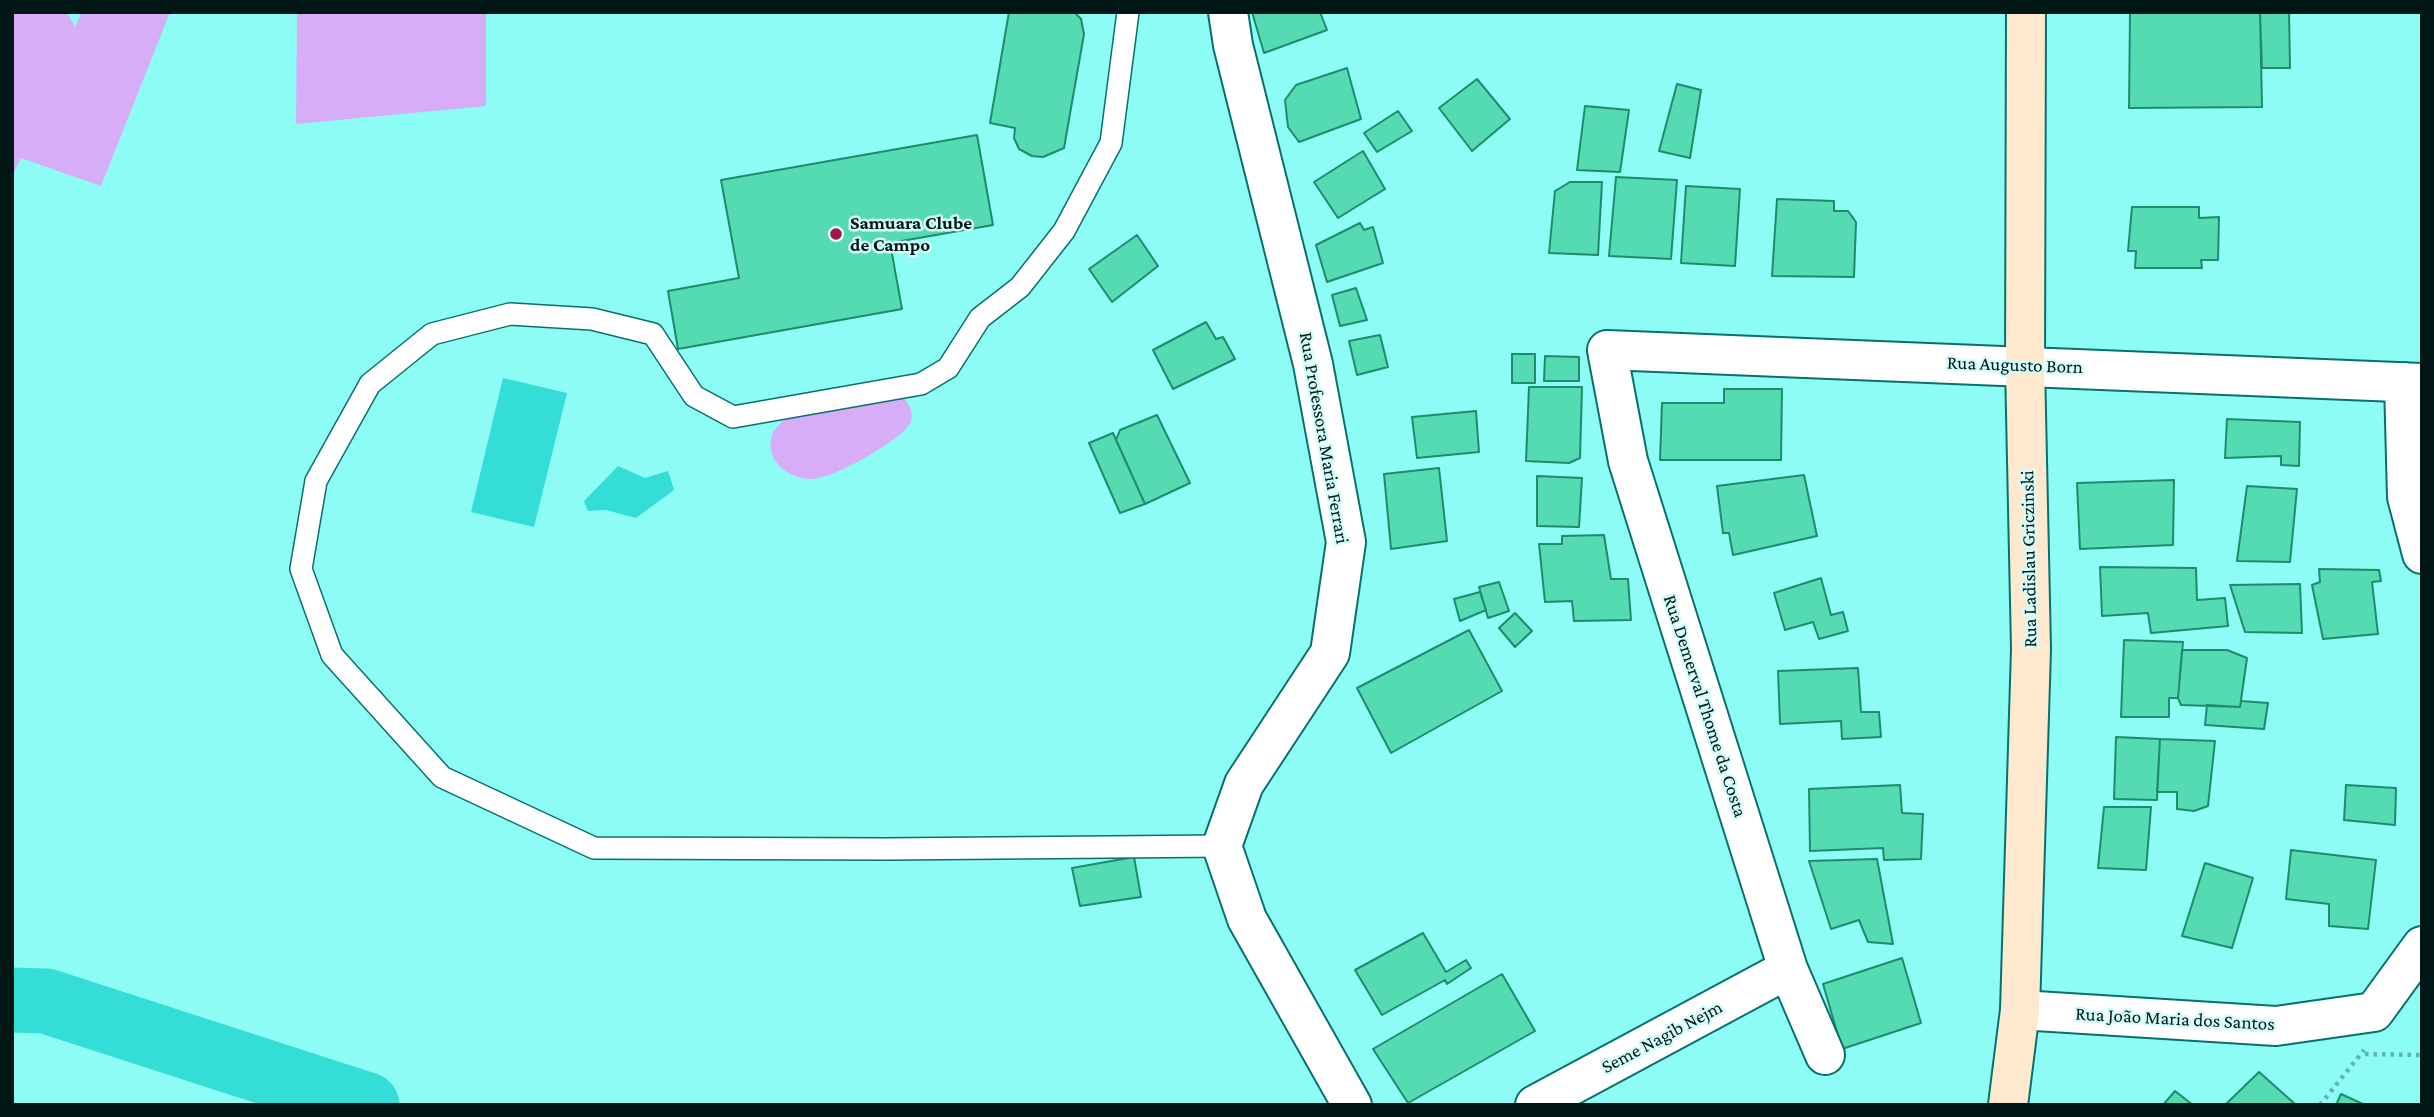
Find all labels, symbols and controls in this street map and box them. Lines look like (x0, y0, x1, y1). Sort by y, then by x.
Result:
place label: Samuara Clube de Campo (850, 212, 972, 256)
marker: Samuara Clube de Campo (828, 226, 844, 242)
street label: Rua Professora Maria Ferrari (1294, 330, 1354, 546)
street label: Rua Augusto Born (1947, 351, 2083, 379)
street label: Rua Ladislau Griczinski (2016, 470, 2042, 648)
street label: Rua Demerval Thome da Costa (1658, 592, 1752, 820)
street label: Seme Nagib Nejm (1598, 996, 1726, 1078)
street label: Rua João Maria dos Santos (2075, 1002, 2275, 1036)

